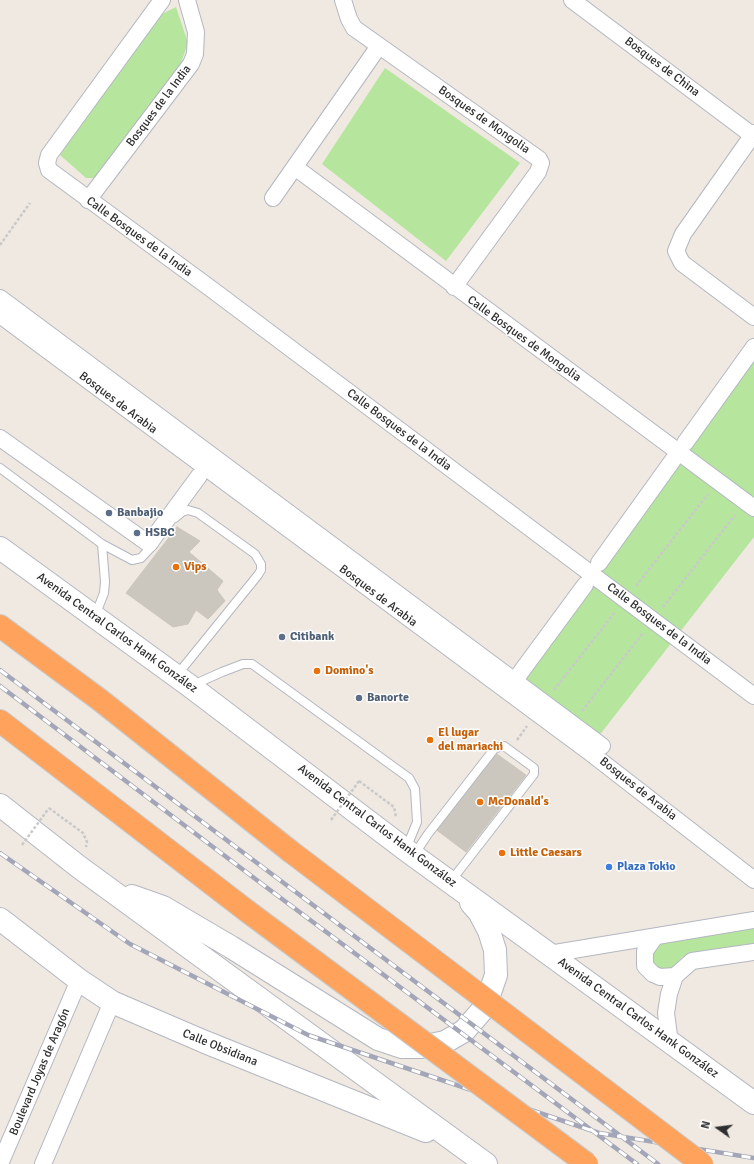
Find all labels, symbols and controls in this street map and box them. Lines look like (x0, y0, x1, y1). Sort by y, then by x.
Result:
street label: Bosques de China (622, 34, 702, 100)
street label: Bosques de la India (124, 62, 194, 150)
street label: Bosques de Mongolia (435, 83, 533, 157)
street label: Calle Bosques de la India (83, 194, 195, 280)
street label: Calle Bosques de Mongolia (464, 293, 584, 385)
street label: Bosques de Arabia (76, 369, 160, 437)
street label: Calle Bosques de la India (344, 386, 454, 474)
place label: Banbajio (117, 506, 163, 520)
marker: Banbajio (104, 508, 114, 518)
place label: HSBC (145, 526, 175, 540)
marker: HSBC (132, 528, 142, 538)
place label: Vips (184, 560, 207, 574)
marker: Vips (171, 562, 181, 572)
street label: Bosques de Arabia (336, 562, 420, 630)
street label: Avenida Central Carlos Hank González (34, 570, 200, 696)
street label: Calle Bosques de la India (604, 580, 714, 668)
place label: Citibank (290, 630, 334, 644)
marker: Citibank (277, 632, 287, 642)
place label: Domino's (325, 664, 373, 678)
marker: Domino's (312, 666, 322, 676)
place label: Banorte (367, 691, 409, 705)
marker: Banorte (354, 693, 364, 703)
place label: El lugar del mariachi (438, 726, 503, 754)
marker: El lugar del mariachi (425, 735, 435, 745)
street label: Bosques de Arabia (597, 754, 679, 824)
street label: Avenida Central Carlos Hank González (295, 762, 459, 890)
place label: McDonald's (488, 795, 549, 809)
marker: McDonald's (475, 797, 485, 807)
place label: Little Caesars (510, 846, 582, 860)
marker: Little Caesars (497, 848, 507, 858)
place label: Plaza Tokio (617, 860, 676, 874)
marker: Plaza Tokio (604, 862, 614, 872)
street label: Avenida Central Carlos Hank González (555, 955, 721, 1081)
street label: Boulevard Joyas de Aragón (7, 1006, 73, 1138)
street label: Calle Obsidiana (180, 1026, 260, 1070)
north arrow (698, 1108, 738, 1148)
text: N (699, 1120, 713, 1130)

